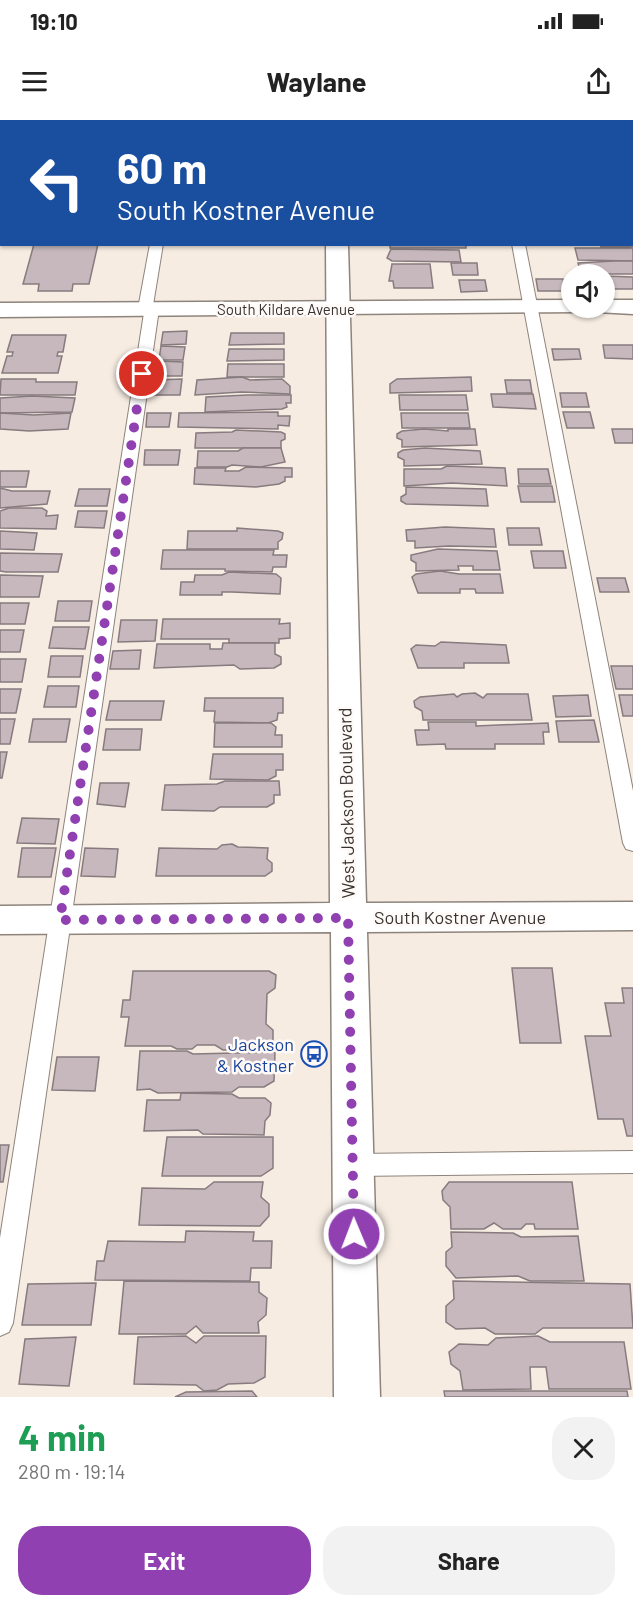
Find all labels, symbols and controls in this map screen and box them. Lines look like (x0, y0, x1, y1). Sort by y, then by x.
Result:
text: 19:10 (30, 8, 78, 34)
icon: menu (18, 65, 51, 98)
text: Waylane (267, 65, 366, 97)
icon: share (582, 65, 615, 98)
text: 60 m (117, 142, 207, 192)
icon: left (18, 144, 96, 222)
text: South Kostner Avenue (117, 193, 375, 225)
map controls (561, 264, 615, 318)
button: sound (561, 264, 615, 318)
street label: South Kildare Avenue (217, 300, 355, 318)
pin (116, 348, 167, 399)
icon: arrive (125, 357, 158, 390)
street label: West Jackson Boulevard (333, 707, 359, 899)
street label: South Kostner Avenue (374, 906, 546, 928)
place label: Jackson & Kostner (217, 1033, 294, 1076)
bus stop icon: Jackson & Kostner (299, 1039, 329, 1069)
position arrow (322, 1202, 386, 1266)
text: 4 min (18, 1415, 106, 1458)
button: close (552, 1417, 615, 1480)
text: 280 m · 19:14 (18, 1459, 125, 1483)
button: Exit (18, 1526, 311, 1595)
button: Share (323, 1526, 615, 1595)

